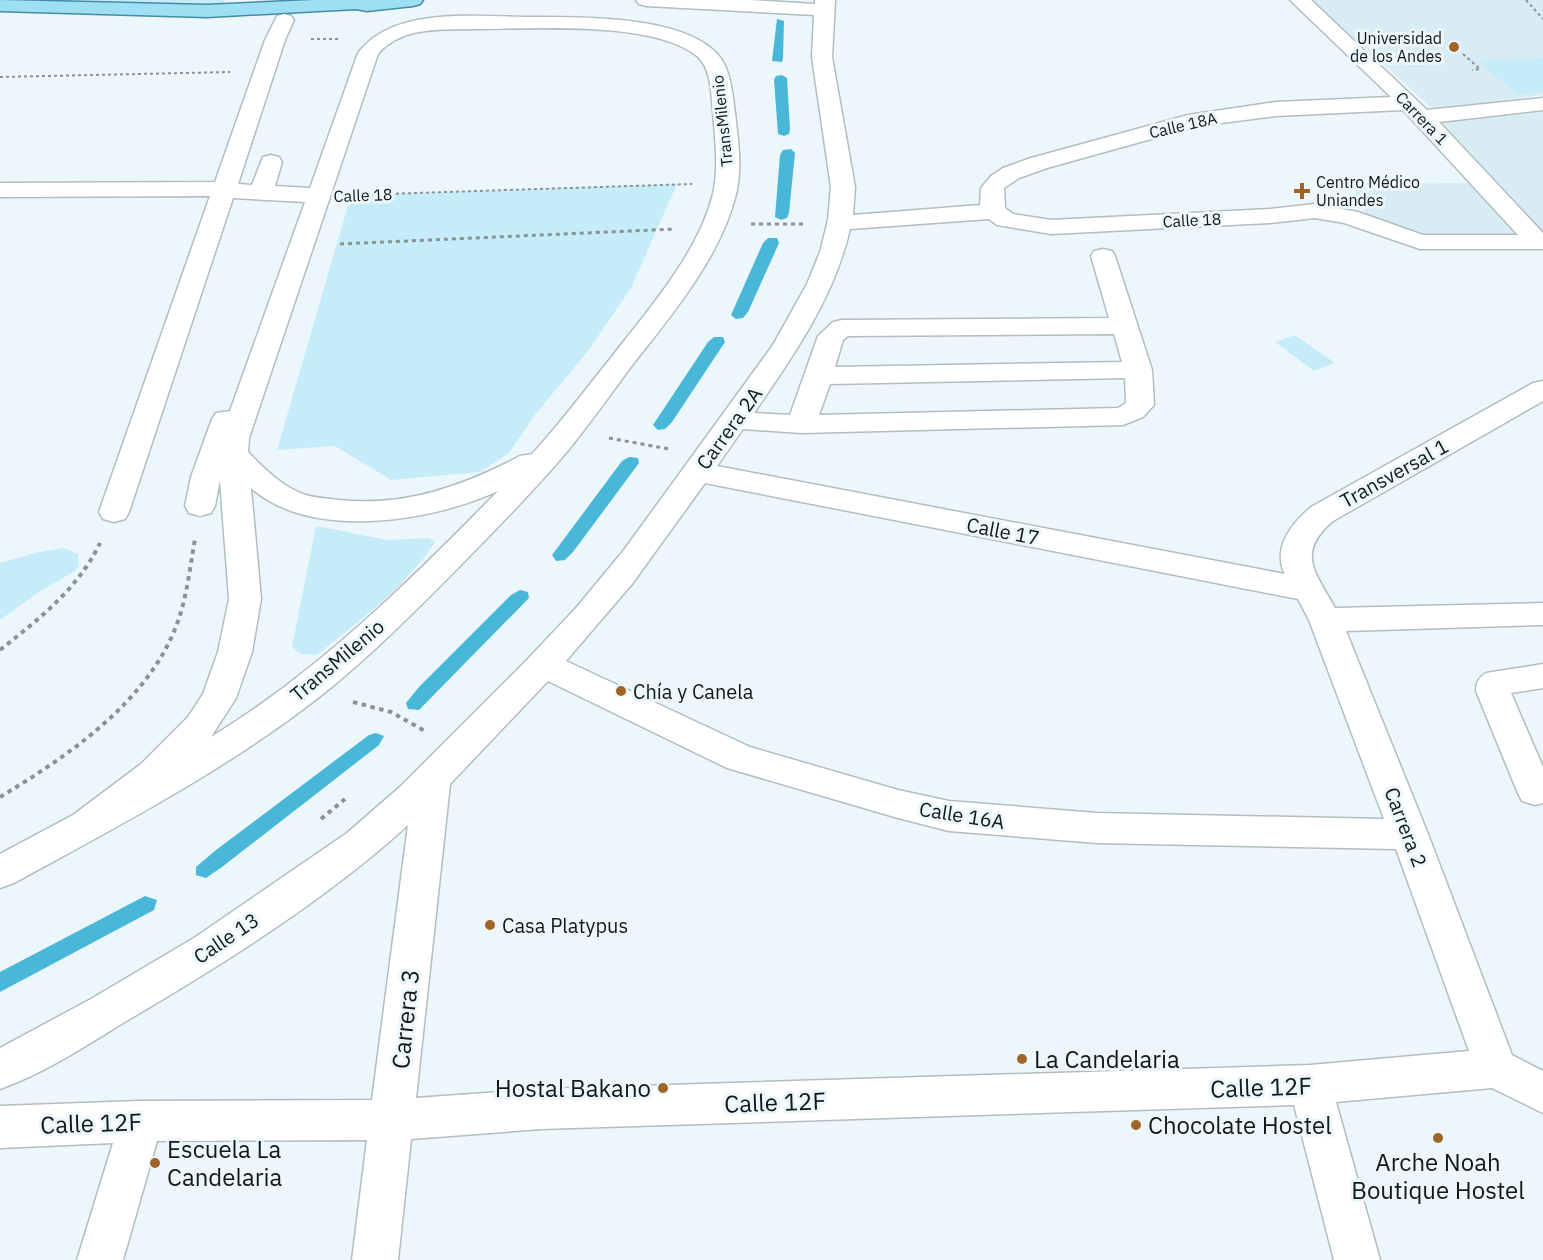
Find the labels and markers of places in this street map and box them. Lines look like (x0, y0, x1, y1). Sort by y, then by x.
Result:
place label: Universidad de los Andes (1350, 28, 1442, 66)
marker: Universidad de los Andes (1447, 40, 1461, 54)
place label: Centro Médico Uniandes (1316, 172, 1420, 210)
marker: Centro Médico Uniandes (1293, 182, 1311, 200)
place label: Chía y Canela (633, 678, 754, 705)
marker: Chía y Canela (614, 684, 628, 698)
place label: Casa Platypus (502, 912, 628, 939)
marker: Casa Platypus (483, 918, 497, 932)
place label: La Candelaria (1034, 1043, 1180, 1075)
marker: La Candelaria (1015, 1052, 1029, 1066)
place label: Hostal Bakano (495, 1072, 651, 1104)
marker: Hostal Bakano (656, 1081, 670, 1095)
place label: Chocolate Hostel (1148, 1109, 1332, 1141)
marker: Chocolate Hostel (1129, 1118, 1143, 1132)
marker: Arche Noah Boutique Hostel (1431, 1131, 1445, 1145)
place label: Escuela La Candelaria (167, 1133, 283, 1193)
place label: Arche Noah Boutique Hostel (1351, 1146, 1525, 1206)
marker: Escuela La Candelaria (148, 1156, 162, 1170)

